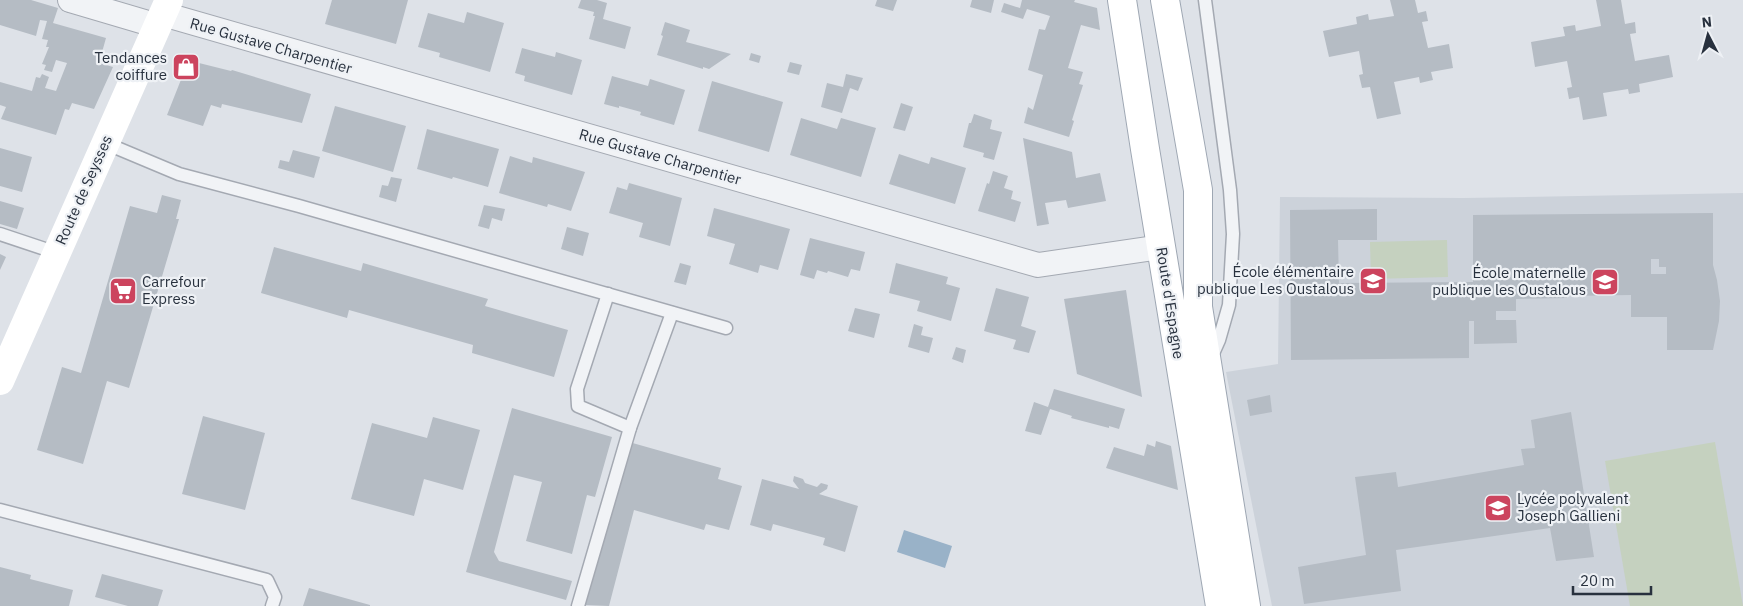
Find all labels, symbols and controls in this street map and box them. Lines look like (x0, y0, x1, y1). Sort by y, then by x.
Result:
north arrow (1683, 10, 1733, 60)
street label: Rue Gustave Charpentier (188, 13, 355, 78)
text: N (1701, 13, 1713, 32)
place label: Tendances coiffure (94, 48, 167, 84)
shop icon: Tendances coiffure (171, 52, 201, 82)
street label: Rue Gustave Charpentier (577, 124, 744, 189)
street label: Route de Seysses (51, 132, 116, 248)
street label: Route d'Espagne (1152, 246, 1189, 360)
place label: École élémentaire publique Les Oustalous (1197, 262, 1354, 298)
place label: École maternelle publique les Oustalous (1432, 263, 1586, 299)
school or university icon: École élémentaire publique Les Oustalous (1358, 266, 1388, 296)
school or university icon: École maternelle publique les Oustalous (1590, 267, 1620, 297)
place label: Carrefour Express (142, 272, 206, 308)
supermarket icon: Carrefour Express (108, 276, 138, 306)
place label: Lycée polyvalent Joseph Gallieni (1517, 489, 1629, 525)
school or university icon: Lycée polyvalent Joseph Gallieni (1483, 493, 1513, 523)
scale bar (1573, 564, 1650, 596)
text: 20 m (1580, 571, 1615, 590)

